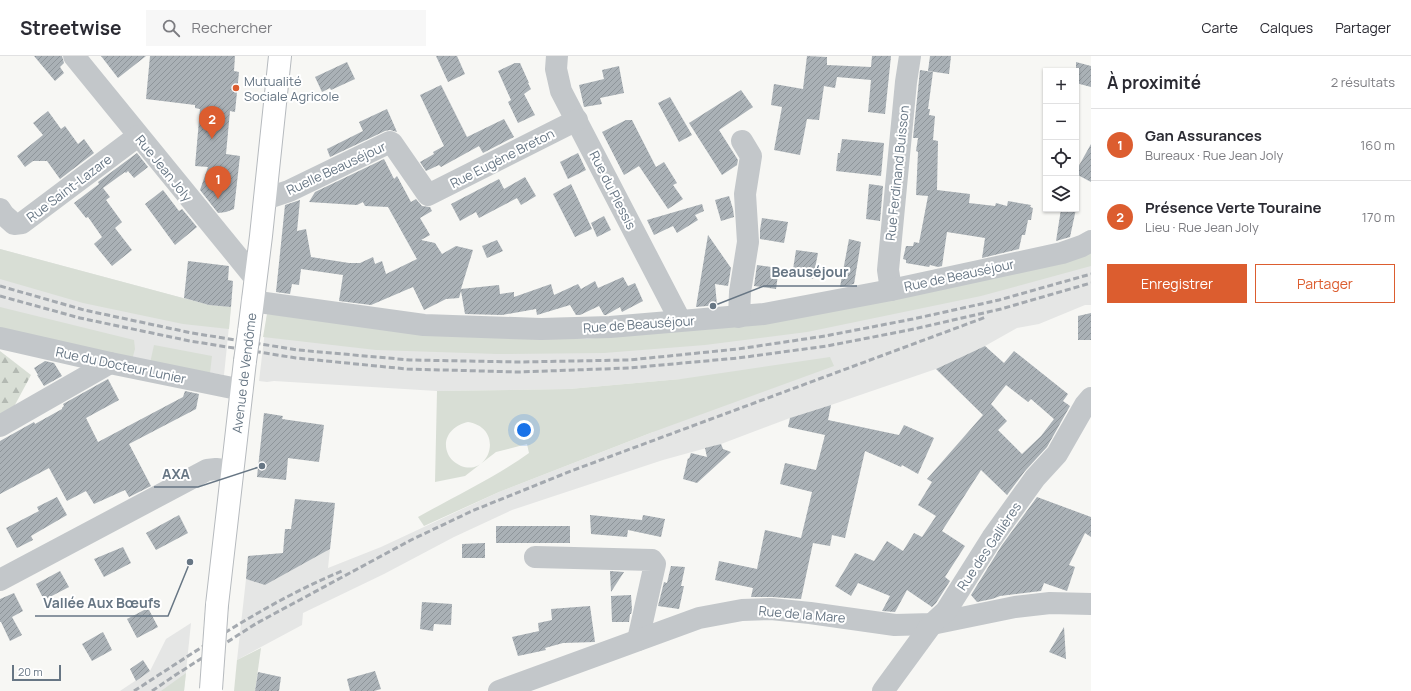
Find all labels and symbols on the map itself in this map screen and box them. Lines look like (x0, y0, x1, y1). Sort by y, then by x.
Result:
place label: Mutualité Sociale Agricole (244, 72, 340, 105)
marker: Mutualité Sociale Agricole (231, 83, 241, 93)
street label: Rue Ferdinand Buisson (881, 104, 913, 242)
pin: 2 (199, 106, 225, 139)
street label: Rue Eugène Breton (447, 124, 557, 192)
street label: Rue Jean Joly (132, 131, 196, 205)
street label: Ruelle Beauséjour (283, 137, 389, 199)
street label: Rue du Plessis (585, 148, 641, 233)
street label: Rue Saint-Lazare (23, 150, 116, 226)
pin: 1 (205, 166, 231, 199)
street label: Rue de Beauséjour (902, 254, 1016, 295)
callout: Beauséjour (764, 260, 857, 286)
text: Beauséjour (772, 262, 849, 281)
street label: Avenue de Vendôme (228, 311, 260, 434)
street label: Rue de Beauséjour (582, 311, 696, 337)
street label: Rue du Docteur Lunier (54, 342, 188, 388)
your location (514, 420, 534, 440)
callout: AXA (154, 461, 198, 487)
text: AXA (162, 464, 191, 483)
street label: Rue des Gallières (953, 498, 1025, 594)
callout: Vallée Aux Bœufs (35, 590, 168, 616)
text: Vallée Aux Bœufs (43, 593, 161, 612)
street label: Rue de la Mare (758, 601, 847, 627)
scale bar (12, 663, 61, 682)

